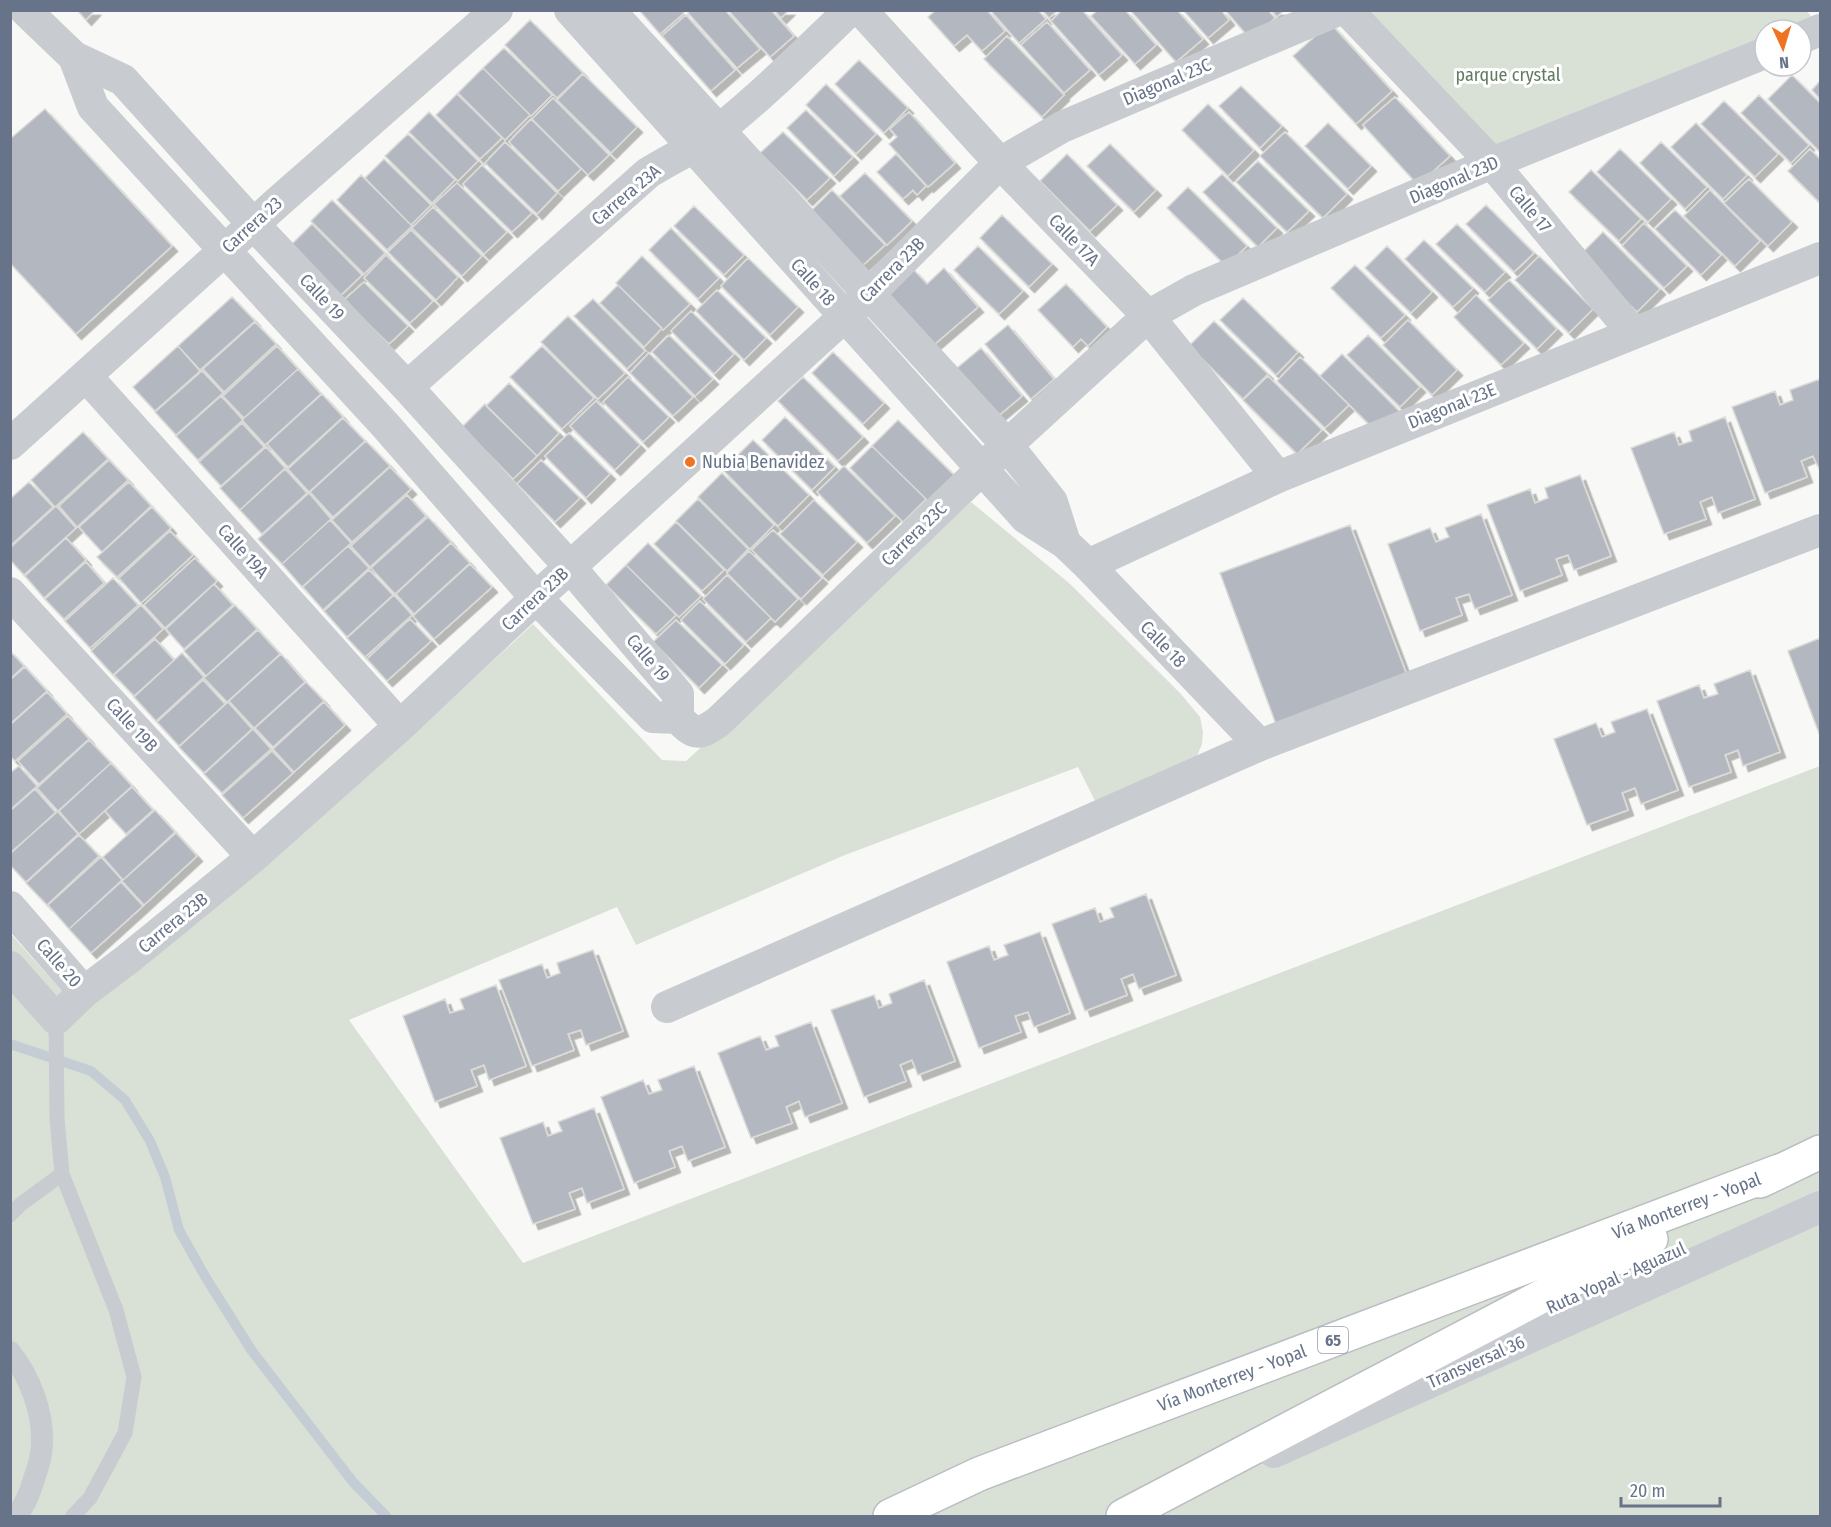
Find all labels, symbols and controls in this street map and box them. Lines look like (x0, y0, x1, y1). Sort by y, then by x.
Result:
north arrow (1753, 18, 1813, 78)
text: N (1779, 53, 1789, 72)
street label: Diagonal 23C (1120, 54, 1214, 110)
park label: parque crystal (1456, 64, 1561, 86)
street label: Diagonal 23D (1406, 151, 1502, 209)
street label: Carrera 23A (587, 160, 665, 230)
street label: Calle 17 (1504, 181, 1556, 237)
street label: Carrera 23 (217, 192, 287, 258)
street label: Calle 17A (1044, 210, 1104, 271)
street label: Carrera 23B (855, 233, 929, 307)
street label: Calle 18 (786, 254, 840, 310)
street label: Calle 19 (295, 269, 349, 325)
street label: Diagonal 23E (1405, 378, 1499, 434)
place label: Nubia Benavidez (702, 451, 824, 473)
marker: Nubia Benavidez (683, 455, 697, 469)
street label: Carrera 23C (877, 497, 951, 571)
street label: Calle 19A (213, 519, 273, 583)
street label: Carrera 23B (497, 562, 573, 635)
street label: Calle 18 (1136, 616, 1190, 672)
street label: Calle 19 (622, 630, 674, 686)
street label: Calle 19B (102, 693, 163, 757)
street label: Carrera 23B (134, 888, 212, 958)
street label: Calle 20 (32, 934, 86, 992)
street label: Vía Monterrey - Yopal (1609, 1168, 1764, 1244)
street label: Ruta Yopal - Aguazul (1543, 1237, 1689, 1319)
road number: 65 (1318, 1327, 1348, 1353)
street label: Transversal 36 (1424, 1331, 1528, 1393)
street label: Vía Monterrey - Yopal (1154, 1340, 1310, 1416)
scale bar (1621, 1470, 1720, 1508)
text: 20 m (1630, 1480, 1665, 1502)

